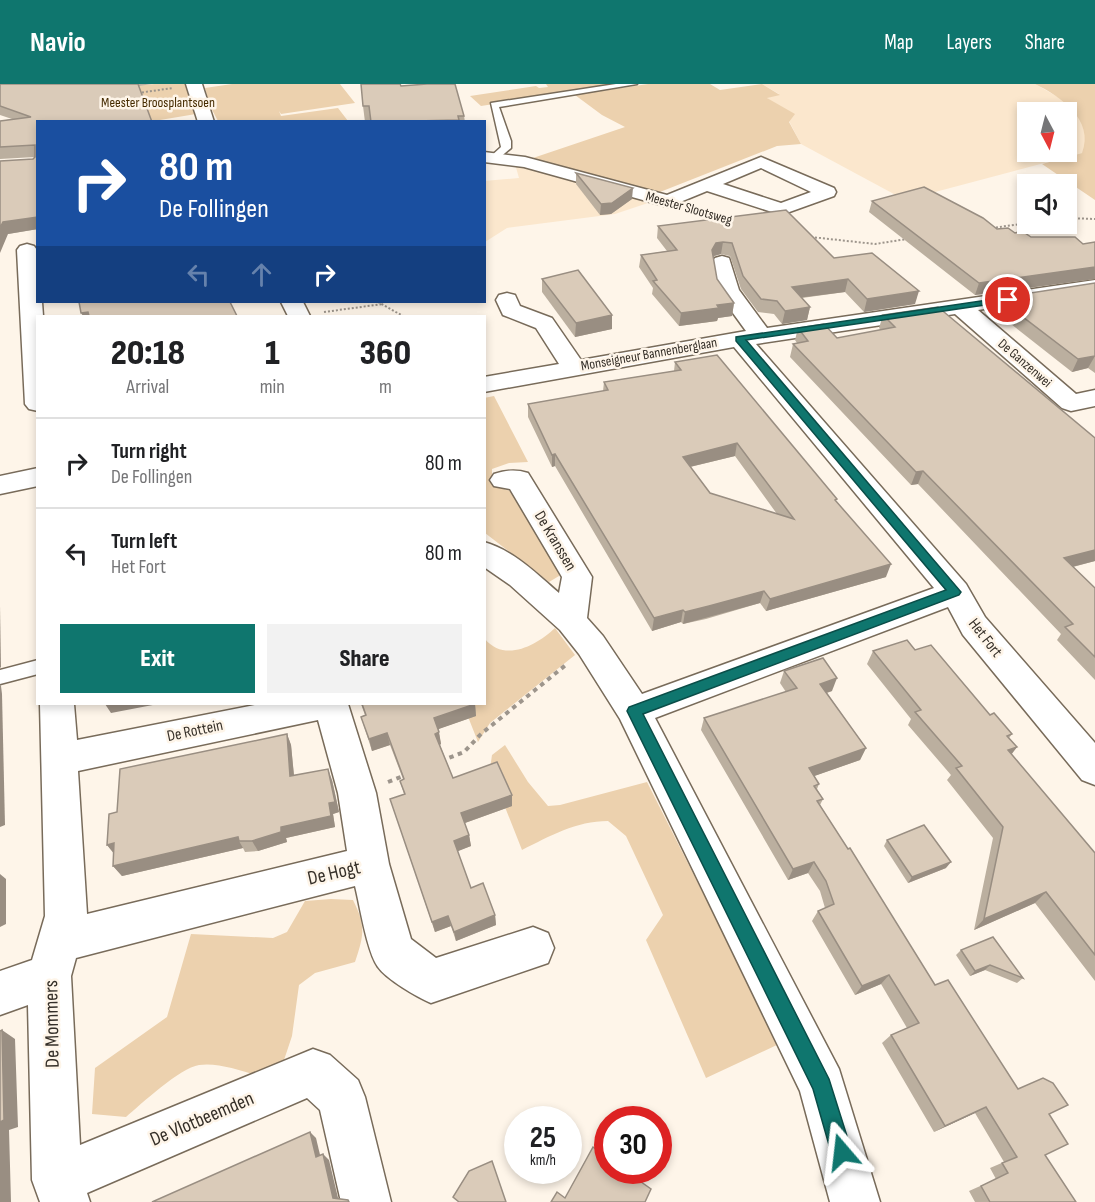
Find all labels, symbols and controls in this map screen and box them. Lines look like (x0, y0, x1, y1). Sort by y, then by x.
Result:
text: Navio (30, 26, 86, 59)
text: Map (884, 30, 913, 55)
text: Layers (946, 30, 992, 55)
text: Share (1025, 30, 1065, 55)
park label: Meester Broosplantsoen (101, 94, 215, 111)
north arrow (1017, 102, 1077, 162)
map controls (1017, 102, 1077, 234)
text: 80 m (159, 142, 233, 193)
icon: right (60, 144, 138, 222)
button: sound (1017, 174, 1077, 234)
street label: Meester Slootsweg (644, 188, 735, 229)
text: De Follingen (159, 193, 269, 225)
icon: left (182, 258, 215, 291)
icon: ahead (245, 258, 278, 291)
icon: right (308, 258, 341, 291)
pin (982, 274, 1033, 325)
icon: arrive (991, 283, 1024, 316)
text: 20:18 (111, 332, 185, 375)
text: 1 (265, 332, 280, 375)
text: 360 (360, 332, 411, 375)
street label: Monseigneur Bannenberglaan (580, 334, 718, 374)
street label: De Ganzenwei (995, 335, 1055, 391)
text: Arrival (126, 375, 169, 399)
text: min (260, 375, 285, 399)
text: m (379, 375, 392, 399)
text: Turn right (111, 438, 187, 465)
icon: right (60, 447, 93, 480)
text: 80 m (425, 450, 462, 477)
text: De Follingen (111, 465, 192, 489)
street label: De Kranssen (530, 508, 580, 574)
text: Turn left (111, 528, 177, 555)
icon: left (60, 537, 93, 570)
text: 80 m (425, 540, 462, 567)
text: Het Fort (111, 555, 166, 579)
street label: Het Fort (964, 615, 1006, 661)
button: Exit (60, 624, 255, 693)
button: Share (267, 624, 462, 693)
street label: De Rottein (165, 716, 225, 746)
street label: De Hogt (305, 855, 363, 891)
street label: De Mommers (39, 980, 65, 1068)
street label: De Vlotbeemden (147, 1086, 257, 1152)
speed limit sign: 30 (594, 1106, 672, 1184)
text: 25 (530, 1120, 556, 1156)
position arrow (810, 1120, 874, 1184)
text: km/h (530, 1151, 556, 1170)

